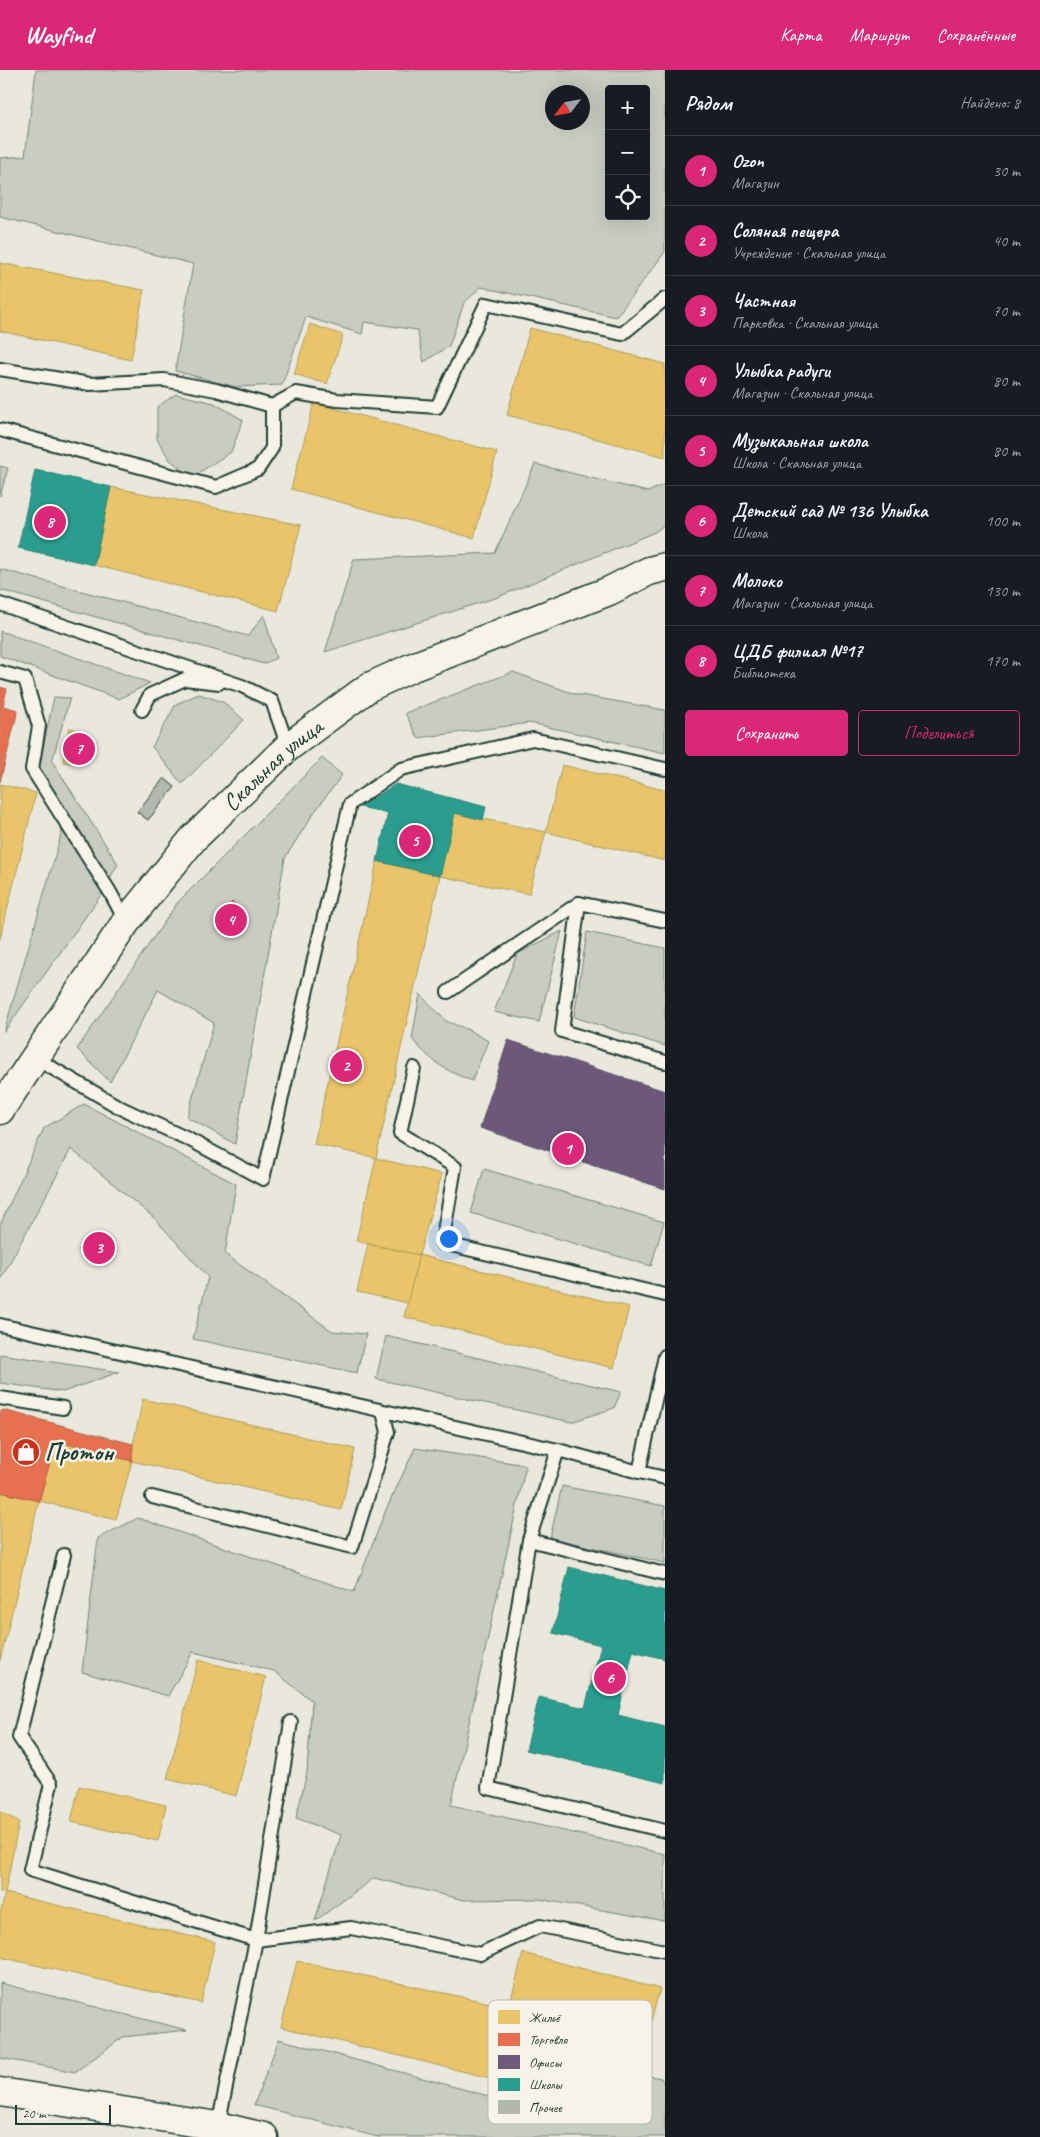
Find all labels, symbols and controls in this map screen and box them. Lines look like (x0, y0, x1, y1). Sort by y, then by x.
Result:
text: Wayfind (25, 20, 92, 50)
text: Карта (780, 24, 821, 46)
text: Маршрут (849, 24, 909, 46)
text: Сохранённые (937, 24, 1015, 46)
north arrow (545, 85, 590, 130)
map controls (605, 85, 650, 220)
button: + (605, 85, 650, 130)
text: Рядом (685, 90, 732, 116)
text: Найдено: 8 (960, 93, 1020, 113)
button: − (605, 130, 650, 175)
text: Ozon (732, 149, 764, 173)
text: 1 (697, 161, 705, 181)
text: 30 m (993, 161, 1020, 181)
text: Магазин (732, 173, 779, 193)
button: locate (605, 175, 650, 220)
text: Соляная пещера (732, 219, 838, 243)
text: 2 (697, 231, 705, 251)
text: 40 m (993, 231, 1020, 251)
text: Учреждение · Скальная улица (732, 243, 885, 263)
text: Частная (732, 289, 795, 313)
text: 3 (697, 301, 705, 321)
text: 70 m (993, 301, 1020, 321)
text: Парковка · Скальная улица (732, 313, 878, 333)
text: Улыбка радуги (732, 359, 830, 383)
text: 4 (697, 371, 705, 391)
text: 80 m (993, 371, 1020, 391)
text: Магазин · Скальная улица (732, 383, 873, 403)
text: Музыкальная школа (732, 429, 868, 453)
text: 5 (698, 441, 704, 461)
text: 80 m (993, 441, 1020, 461)
text: Школа · Скальная улица (732, 453, 861, 473)
text: Детский сад № 136 Улыбка (732, 499, 928, 523)
pin: 8 (34, 503, 66, 541)
text: 6 (697, 511, 705, 531)
text: 100 m (986, 511, 1020, 531)
text: Школа (732, 523, 767, 543)
text: Молоко (732, 569, 782, 593)
text: 7 (697, 581, 705, 601)
text: 130 m (986, 581, 1020, 601)
text: Магазин · Скальная улица (732, 593, 873, 613)
text: ЦДБ филиал №17 (732, 639, 863, 663)
text: 8 (697, 651, 705, 671)
text: 170 m (986, 651, 1020, 671)
text: Библиотека (732, 663, 795, 683)
street label: Скальная улица (216, 710, 330, 817)
button: Сохранить (685, 710, 848, 756)
button: Поделиться (858, 710, 1020, 756)
pin: 7 (63, 730, 95, 768)
pin: 5 (399, 822, 431, 860)
pin: 4 (215, 901, 247, 939)
pin: 2 (330, 1047, 362, 1085)
pin: 1 (552, 1130, 584, 1168)
your location (436, 1226, 462, 1252)
pin: 3 (83, 1229, 115, 1267)
shop icon: Протон (11, 1437, 41, 1467)
place label: Протон (45, 1437, 115, 1467)
pin: 6 (594, 1659, 626, 1697)
legend (488, 2000, 652, 2124)
text: Жильё (529, 2009, 562, 2026)
text: Торговля (529, 2031, 568, 2048)
text: Офисы (529, 2054, 563, 2071)
text: Школы (529, 2076, 563, 2093)
text: Прочее (529, 2099, 563, 2116)
scale bar (15, 2102, 111, 2125)
text: 20 m (22, 2105, 46, 2122)

